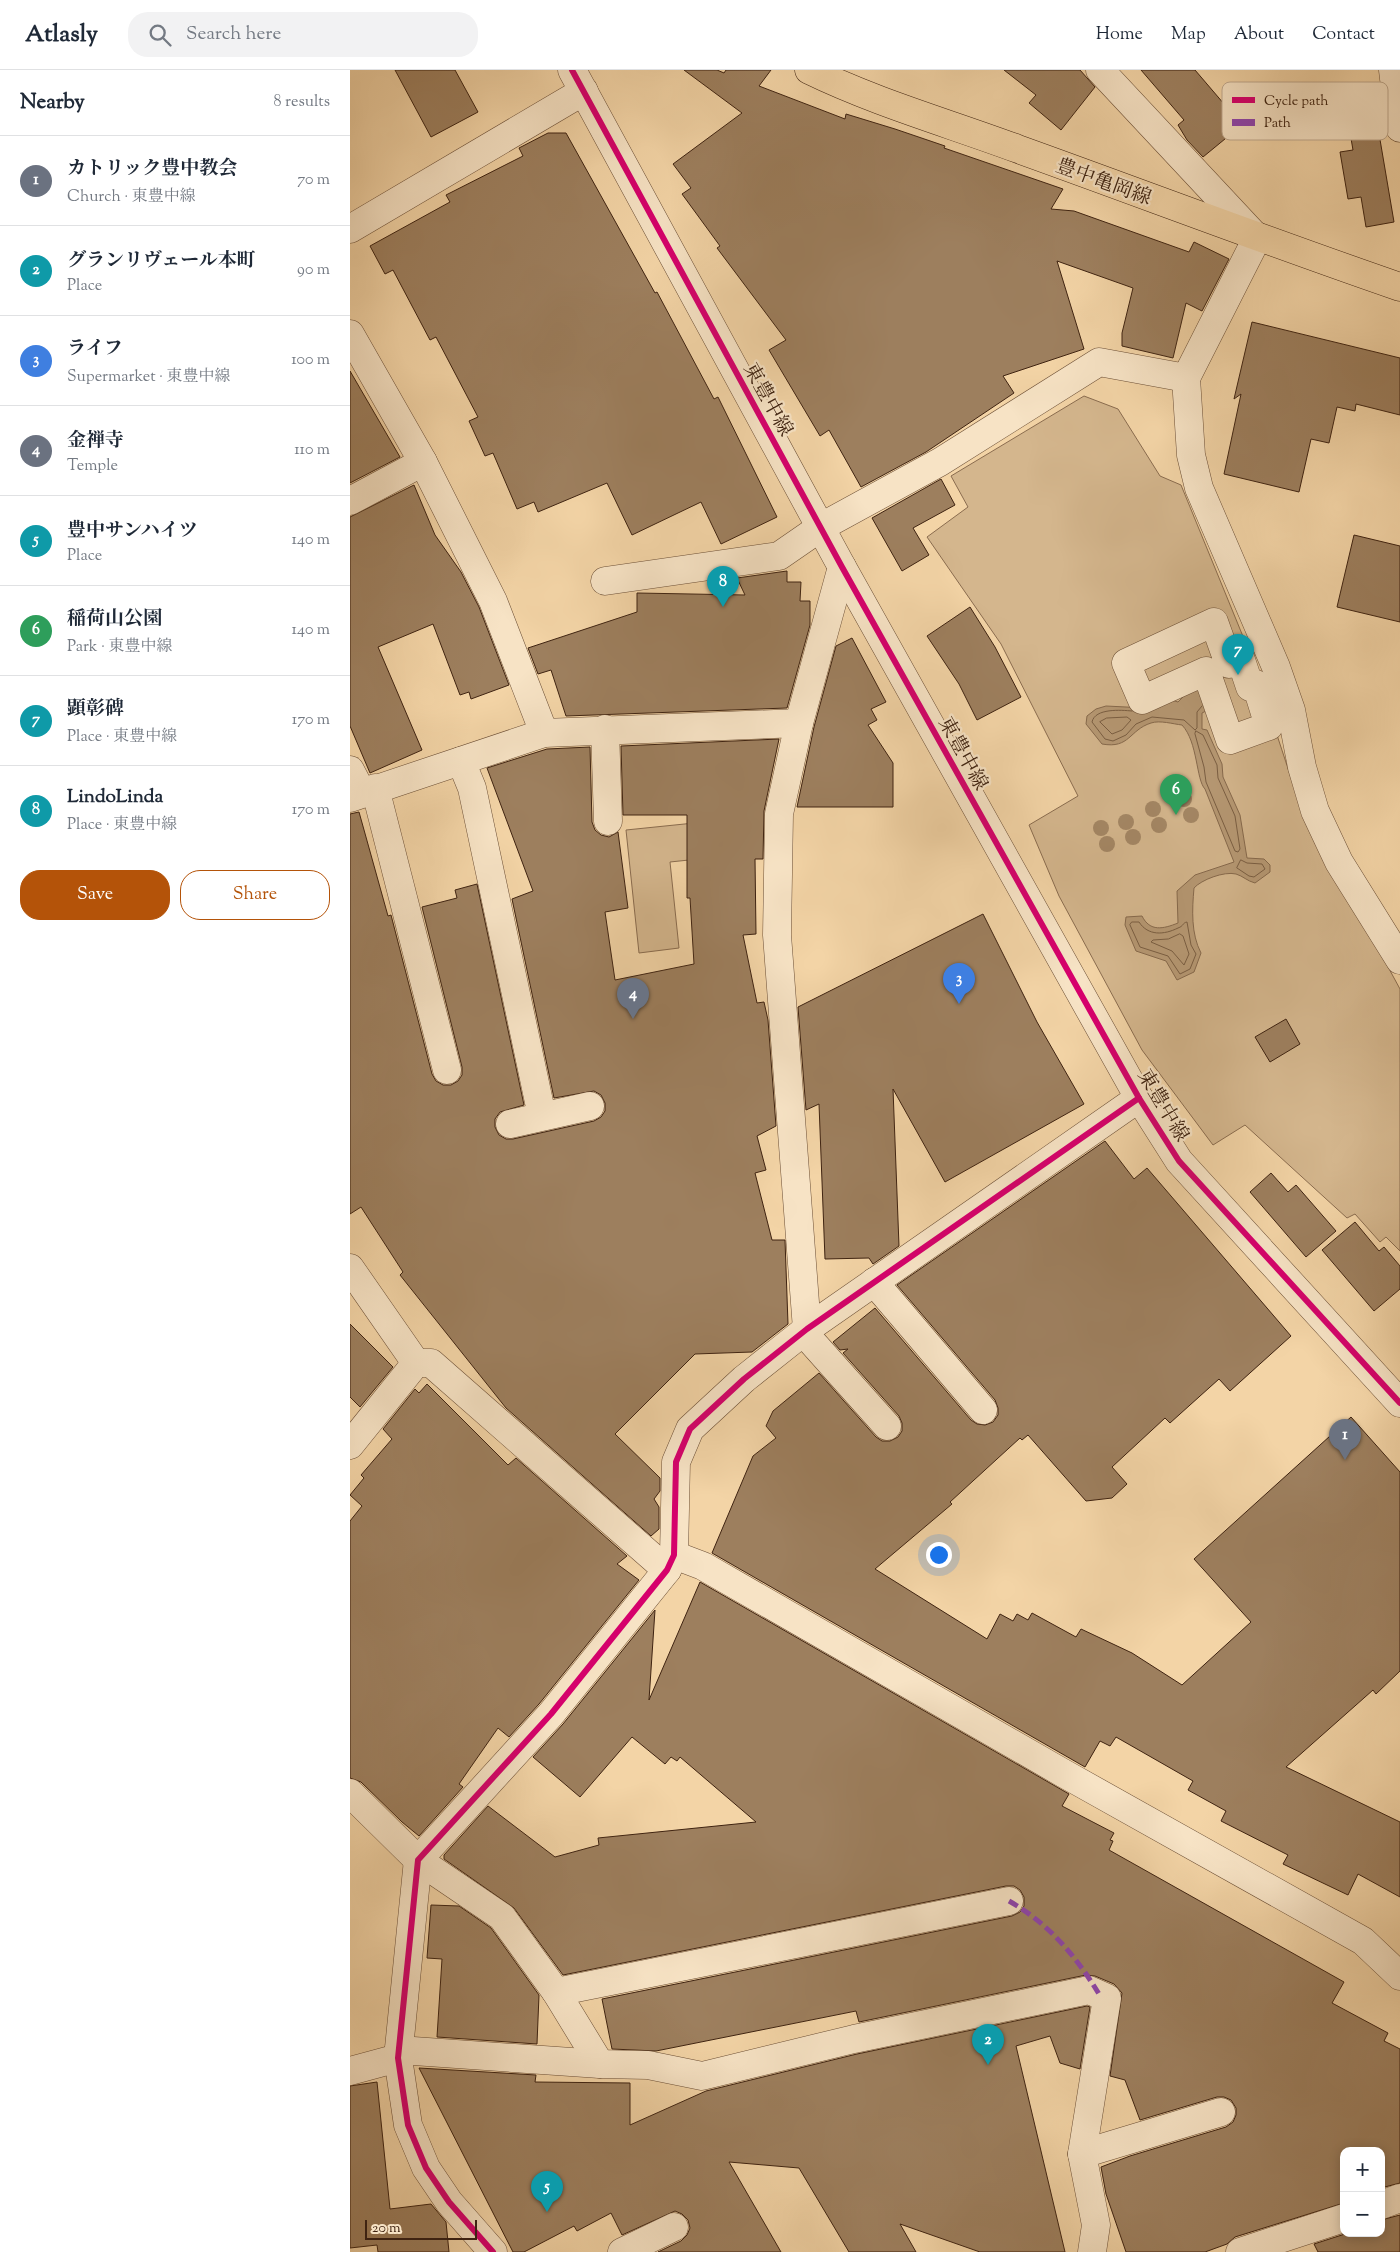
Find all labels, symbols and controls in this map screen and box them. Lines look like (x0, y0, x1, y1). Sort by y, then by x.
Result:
search box (128, 12, 478, 57)
text: Atlasly (25, 18, 98, 52)
icon: search (146, 21, 174, 49)
text: Search here (186, 21, 281, 48)
text: Home (1096, 22, 1143, 48)
text: Map (1171, 22, 1206, 48)
text: About (1234, 22, 1284, 48)
text: Contact (1312, 22, 1375, 48)
legend (1222, 82, 1388, 140)
text: Nearby (20, 88, 85, 118)
text: 8 results (274, 91, 330, 114)
text: Cycle path (1264, 92, 1328, 112)
text: Path (1264, 114, 1291, 134)
street label: 豊中亀岡線 (1051, 153, 1155, 214)
text: カトリック豊中教会 (67, 156, 237, 183)
text: 1 (33, 169, 39, 192)
text: 70 m (297, 169, 330, 192)
text: Church · 東豊中線 (67, 186, 196, 209)
text: グランリヴェール本町 (67, 248, 256, 275)
text: 2 (32, 259, 40, 282)
text: 90 m (297, 259, 330, 282)
text: Place (67, 275, 102, 298)
text: ライフ (67, 336, 123, 363)
text: 3 (33, 349, 39, 372)
text: 100 m (291, 349, 330, 372)
street label: 東豊中線 (735, 358, 799, 442)
text: Supermarket · 東豊中線 (67, 366, 231, 389)
text: 金禅寺 (67, 428, 124, 455)
text: 4 (32, 439, 40, 462)
text: 110 m (294, 439, 330, 462)
text: Temple (67, 455, 118, 478)
text: 豊中サンハイツ (67, 518, 198, 545)
text: 5 (33, 529, 39, 552)
text: 140 m (292, 529, 330, 552)
text: Place (67, 545, 102, 568)
pin: 8 (707, 566, 739, 607)
text: 稲荷山公園 (67, 606, 162, 633)
text: 6 (32, 619, 40, 642)
text: 140 m (292, 619, 330, 642)
pin: 7 (1222, 634, 1254, 675)
text: Park · 東豊中線 (67, 636, 172, 659)
text: 顕彰碑 (67, 696, 124, 723)
text: 7 (32, 709, 40, 732)
text: 170 m (292, 709, 330, 732)
street label: 東豊中線 (930, 712, 994, 796)
text: Place · 東豊中線 (67, 726, 177, 749)
pin: 6 (1160, 774, 1192, 815)
text: LindoLinda (67, 784, 163, 811)
text: 8 (32, 799, 40, 822)
text: 170 m (292, 799, 330, 822)
text: Place · 東豊中線 (67, 814, 177, 837)
button: Save (20, 870, 170, 920)
button: Share (180, 870, 330, 920)
pin: 3 (943, 963, 975, 1004)
pin: 4 (617, 978, 649, 1019)
street label: 東豊中線 (1129, 1065, 1195, 1148)
pin: 1 (1329, 1419, 1361, 1460)
your location (926, 1542, 952, 1568)
pin: 2 (972, 2024, 1004, 2065)
map controls (1340, 2147, 1385, 2237)
button: + (1340, 2147, 1385, 2192)
pin: 5 (531, 2171, 563, 2212)
button: − (1340, 2192, 1385, 2237)
scale bar (365, 2217, 478, 2240)
text: 20 m (372, 2219, 401, 2239)

